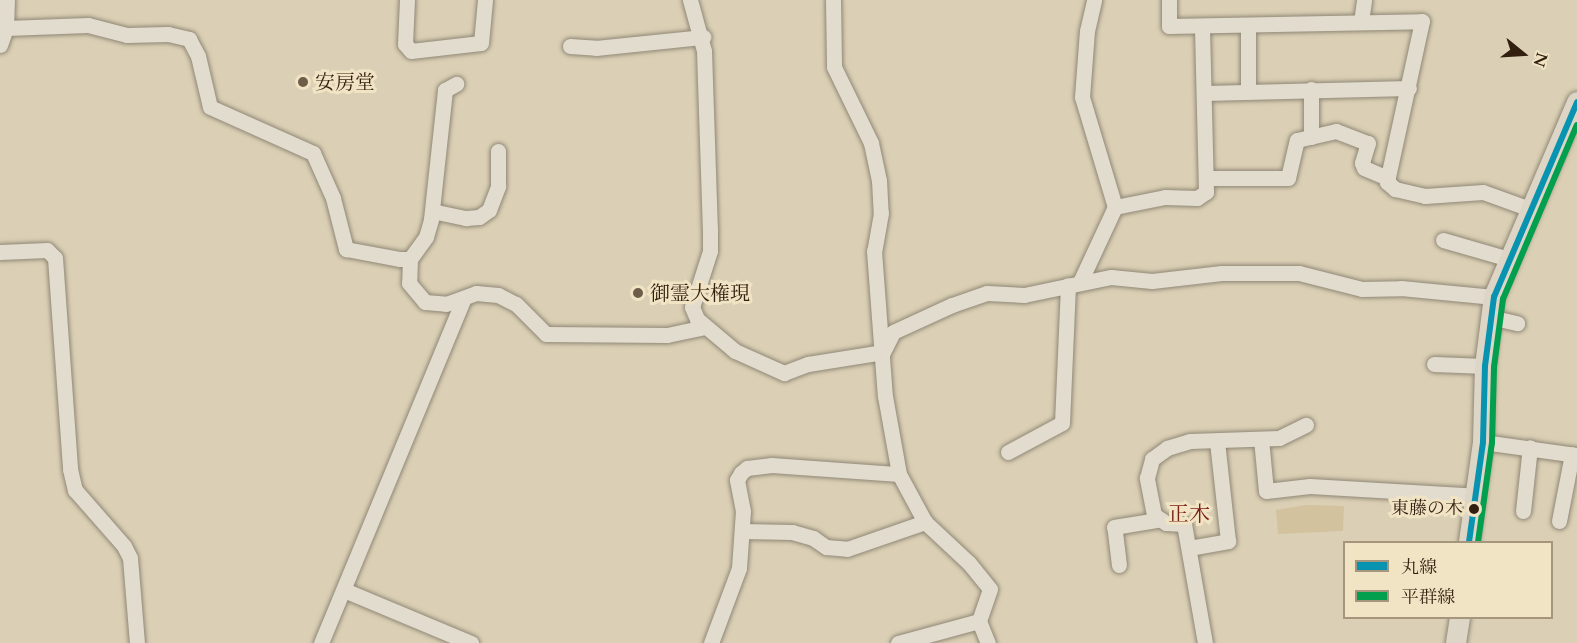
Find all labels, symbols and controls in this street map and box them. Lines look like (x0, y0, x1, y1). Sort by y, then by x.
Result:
north arrow (1493, 24, 1553, 84)
text: N (1528, 50, 1553, 70)
place label: 安房堂 (315, 70, 375, 94)
marker: 安房堂 (296, 75, 310, 89)
place label: 御霊大権現 (650, 281, 750, 305)
marker: 御霊大権現 (631, 286, 645, 300)
place label: 東藤の木 (1391, 498, 1463, 520)
district label: 正木 (1168, 502, 1210, 528)
marker: 東藤の木 (1468, 503, 1480, 515)
legend (1343, 541, 1553, 619)
text: 丸線 (1401, 555, 1437, 580)
text: 平群線 (1401, 585, 1455, 610)

